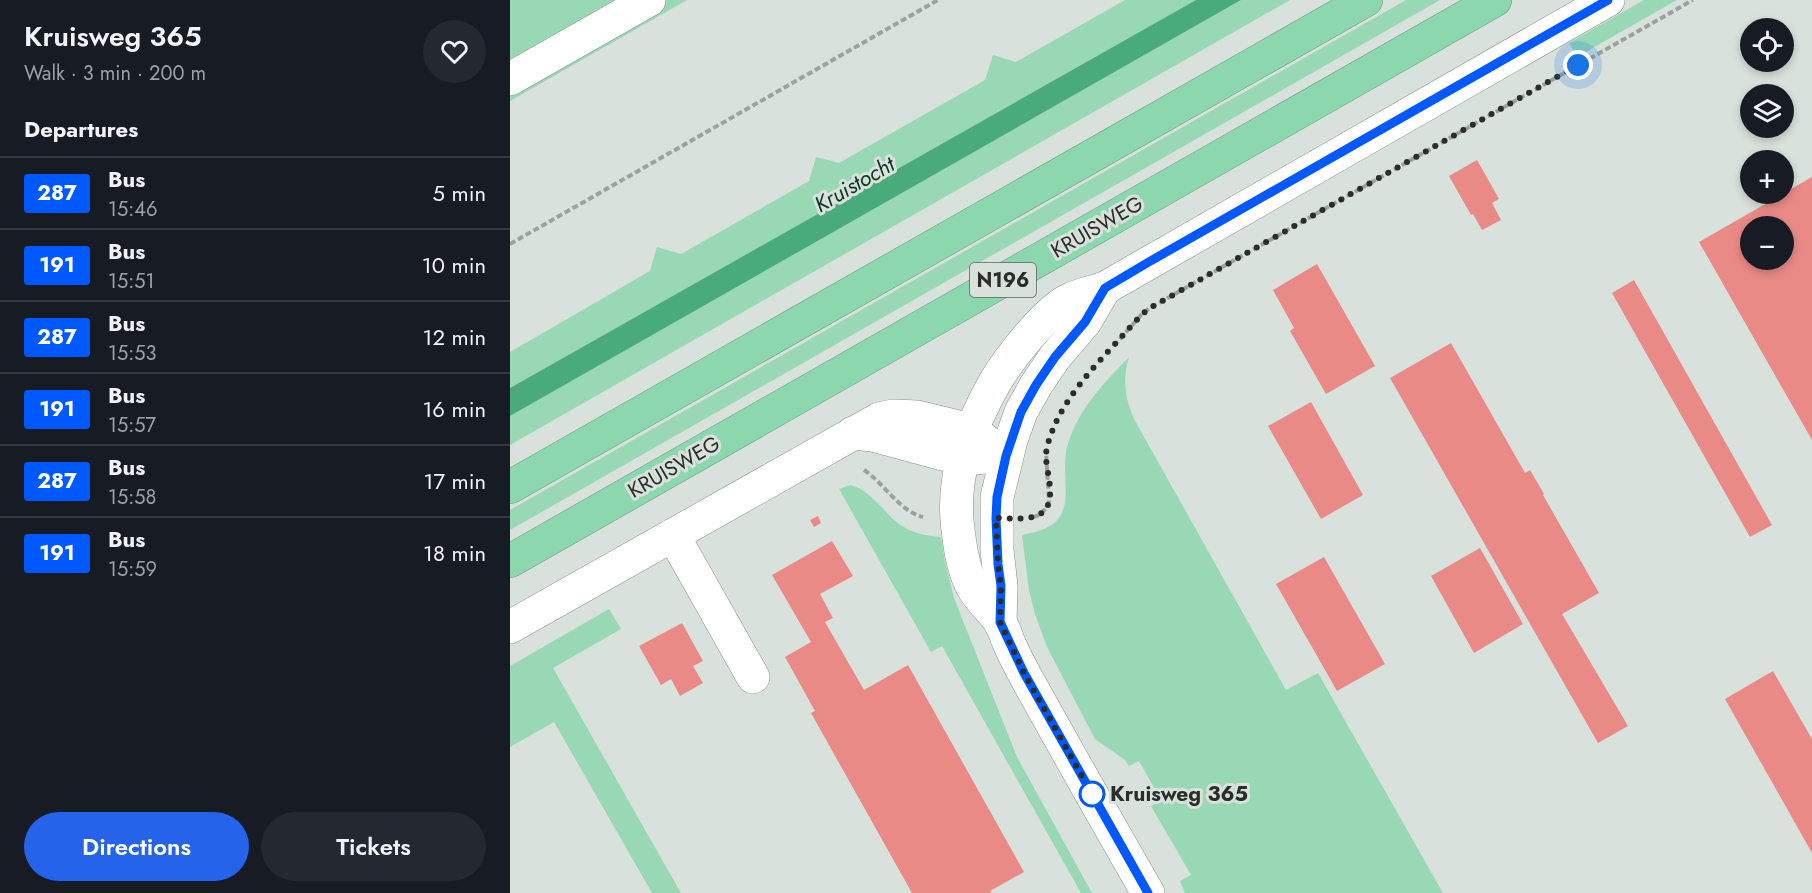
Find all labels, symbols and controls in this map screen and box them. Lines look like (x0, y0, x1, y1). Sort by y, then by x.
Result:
text: Kruisweg 365 (24, 16, 202, 57)
map controls (1740, 18, 1794, 270)
button: locate (1740, 18, 1794, 72)
button: heart (423, 20, 486, 83)
your location (1563, 50, 1593, 80)
text: Walk · 3 min · 200 m (24, 59, 206, 88)
button: layers (1740, 84, 1794, 138)
text: Departures (24, 113, 138, 145)
water label: Kruistocht (808, 147, 902, 220)
button: + (1740, 150, 1794, 204)
text: Bus (108, 163, 145, 195)
text: 5 min (433, 177, 486, 209)
text: 287 (37, 178, 77, 208)
street label: KRUISWEG (1045, 188, 1149, 266)
text: 15:46 (108, 195, 157, 224)
button: − (1740, 216, 1794, 270)
text: Bus (108, 235, 145, 267)
text: 10 min (422, 249, 486, 281)
text: 191 (39, 250, 75, 280)
road number: N196 (970, 263, 1036, 297)
text: 15:51 (108, 267, 155, 296)
text: Bus (108, 307, 145, 339)
text: 12 min (423, 321, 486, 353)
text: 287 (37, 322, 77, 352)
text: 15:53 (108, 339, 156, 368)
text: Bus (108, 379, 145, 411)
text: 16 min (422, 393, 486, 425)
text: 191 (39, 394, 75, 424)
text: 15:57 (108, 411, 156, 440)
street label: KRUISWEG (622, 428, 726, 506)
text: Bus (108, 451, 145, 483)
text: 17 min (424, 465, 486, 497)
text: 287 (37, 466, 77, 496)
text: 15:58 (108, 483, 156, 512)
text: Bus (108, 523, 145, 555)
text: 18 min (423, 537, 486, 569)
text: 191 (39, 538, 75, 568)
text: 15:59 (108, 555, 157, 584)
place label: Kruisweg 365 (1110, 779, 1248, 809)
marker: Kruisweg 365 (1079, 781, 1105, 807)
button: Directions (24, 812, 249, 881)
button: Tickets (261, 812, 486, 881)

